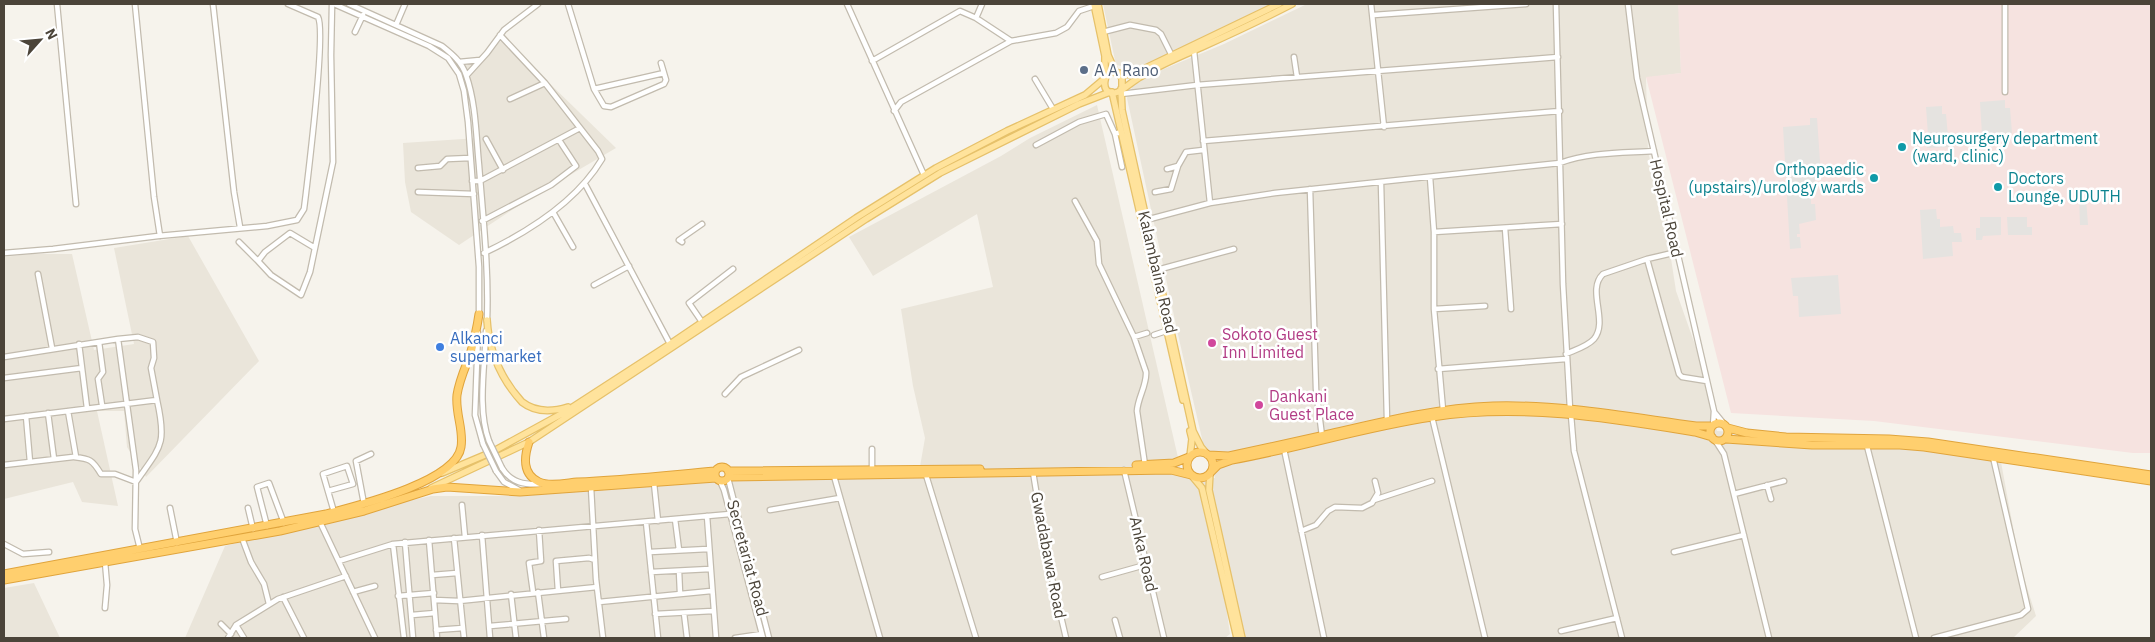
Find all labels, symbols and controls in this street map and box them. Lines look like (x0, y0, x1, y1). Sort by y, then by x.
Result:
north arrow (15, 15, 65, 65)
text: N (41, 25, 62, 43)
place label: A A Rano (1094, 60, 1159, 80)
marker: A A Rano (1078, 64, 1090, 76)
place label: Neurosurgery department (ward, clinic) (1912, 128, 2098, 166)
marker: Neurosurgery department (ward, clinic) (1896, 141, 1908, 153)
street label: Hospital Road (1646, 157, 1688, 259)
place label: Orthopaedic (upstairs)/urology wards (1688, 159, 1864, 197)
place label: Doctors Lounge, UDUTH (2008, 168, 2121, 206)
marker: Orthopaedic (upstairs)/urology wards (1868, 172, 1880, 184)
marker: Doctors Lounge, UDUTH (1992, 181, 2004, 193)
street label: Kalambaina Road (1134, 209, 1182, 335)
place label: Sokoto Guest Inn Limited (1222, 324, 1318, 362)
place label: Alkanci supermarket (450, 328, 542, 366)
marker: Sokoto Guest Inn Limited (1206, 337, 1218, 349)
marker: Alkanci supermarket (434, 341, 446, 353)
place label: Dankani Guest Place (1269, 386, 1355, 424)
marker: Dankani Guest Place (1253, 399, 1265, 411)
street label: Gwadabawa Road (1027, 490, 1071, 620)
street label: Secretariat Road (723, 498, 773, 618)
street label: Anka Road (1126, 514, 1162, 594)

